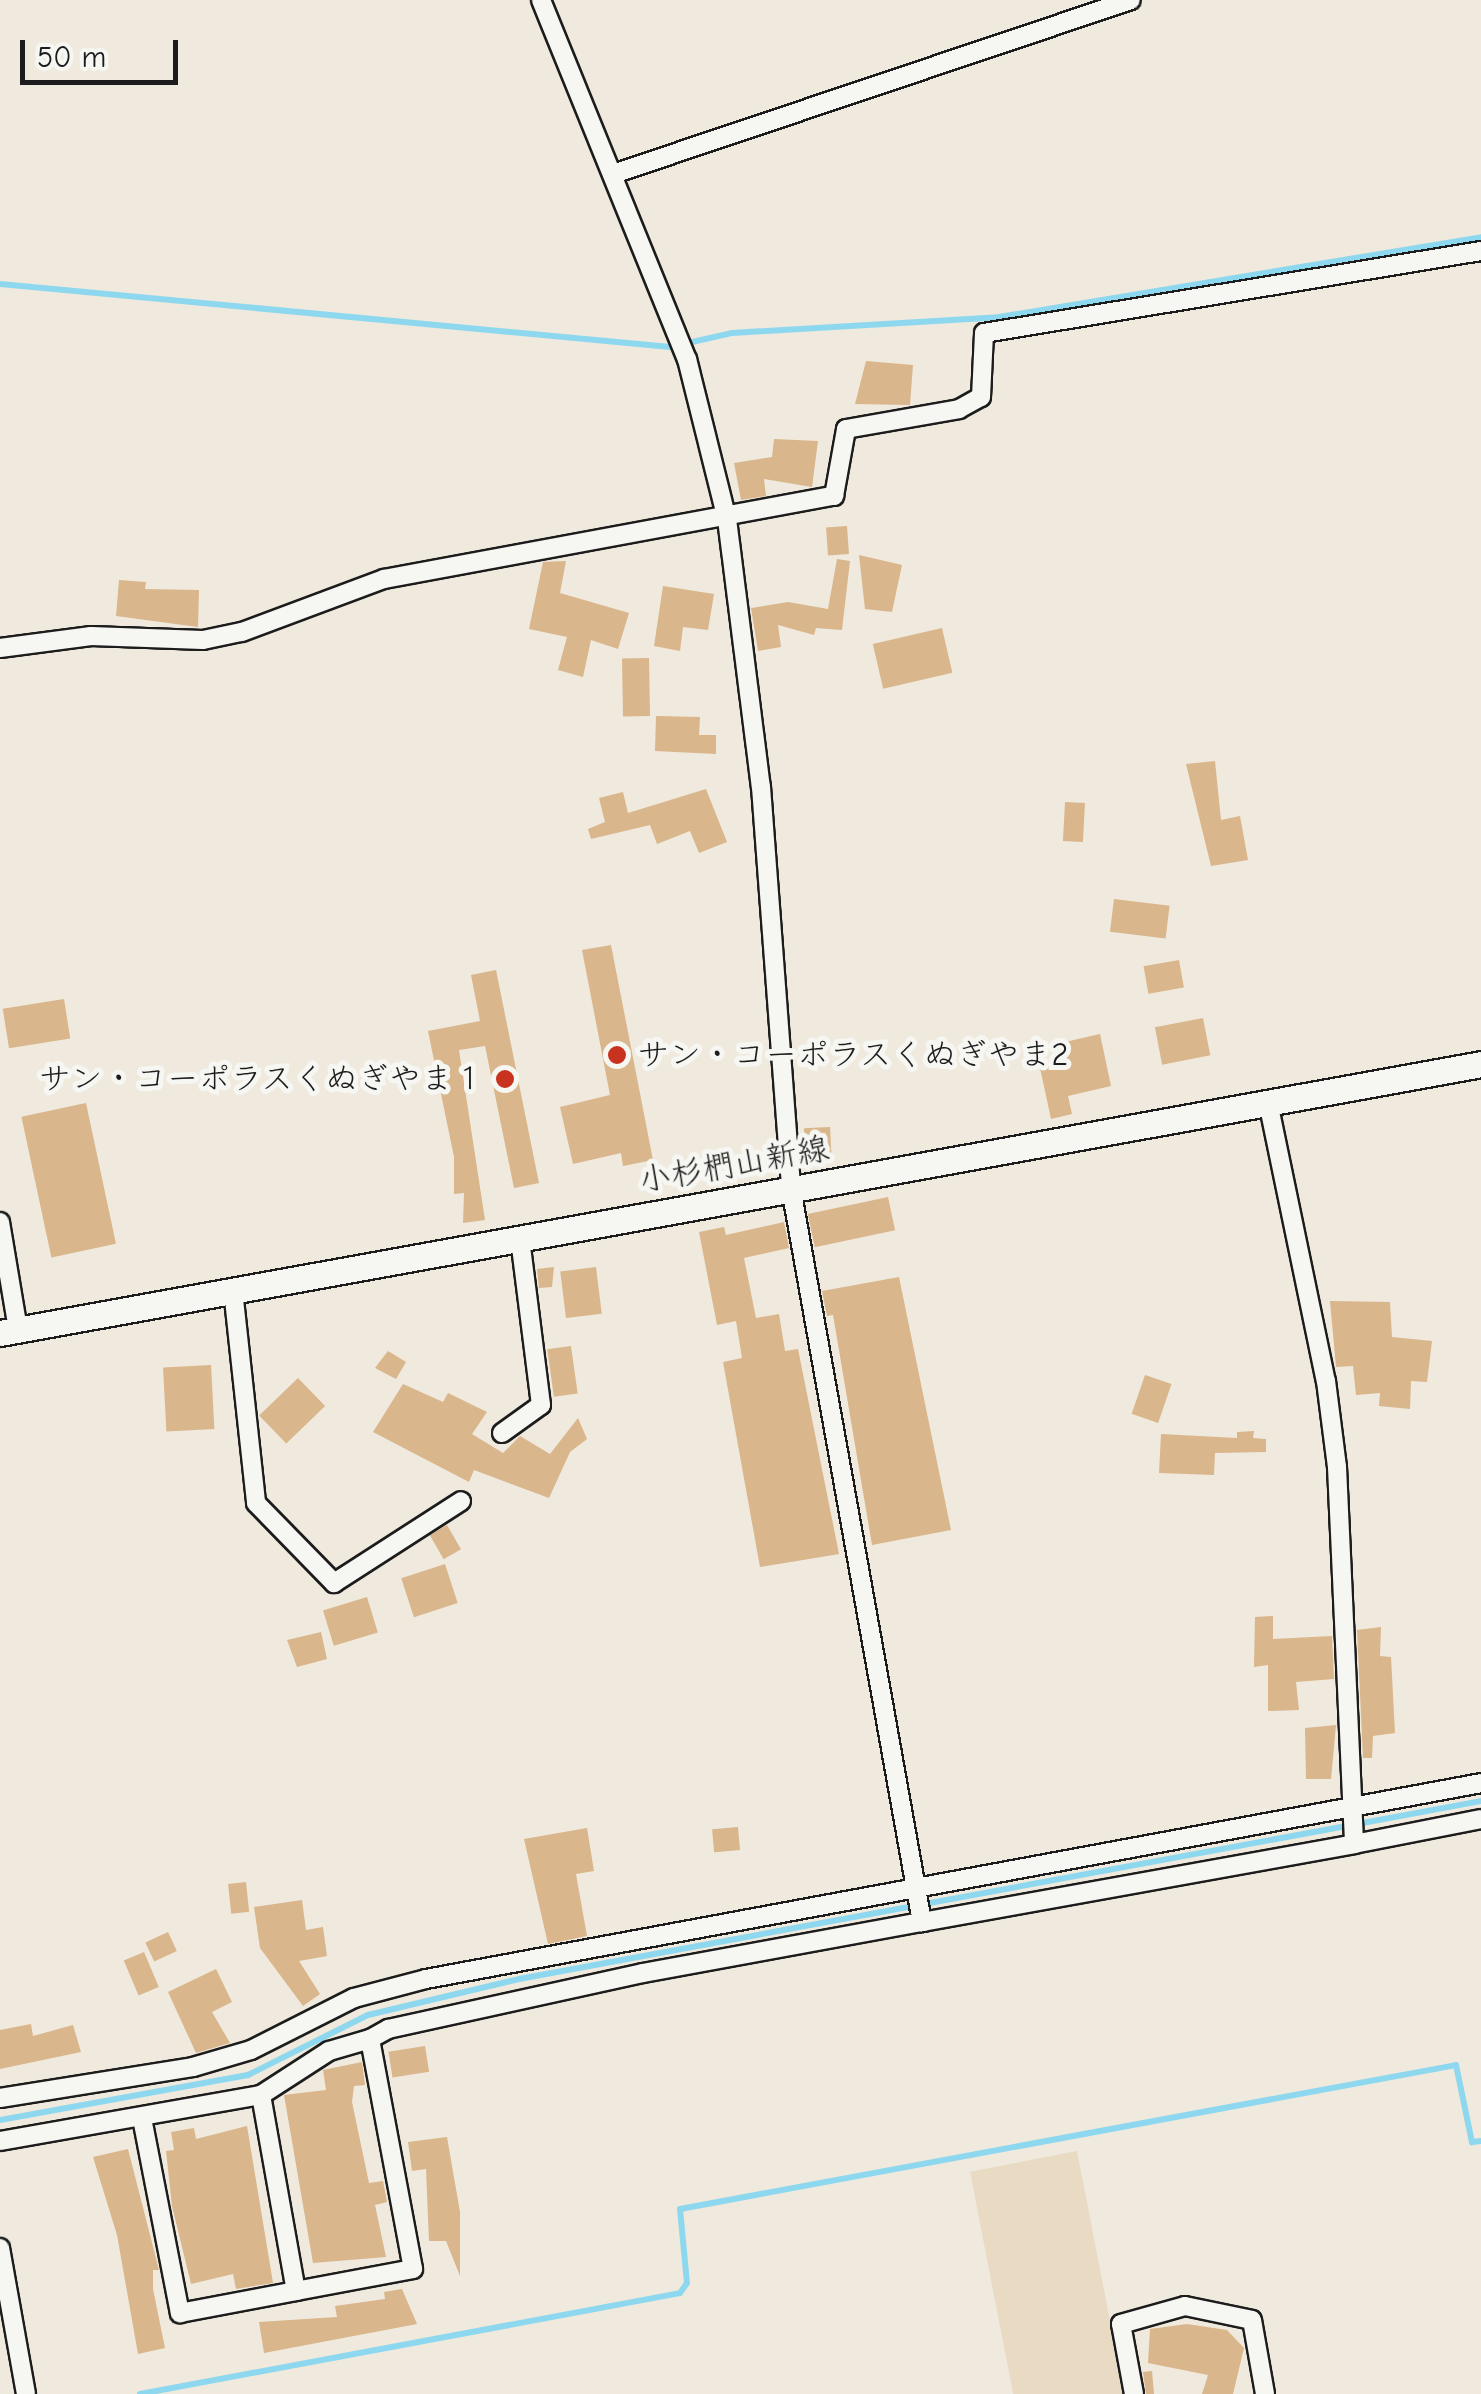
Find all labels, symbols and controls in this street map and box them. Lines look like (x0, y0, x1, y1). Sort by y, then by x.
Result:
scale bar (25, 20, 182, 82)
text: 50 m (37, 40, 106, 75)
place label: サン・コーポラスくぬぎやま2 (637, 1036, 1070, 1074)
marker: サン・コーポラスくぬぎやま2 (606, 1044, 628, 1066)
place label: サン・コーポラスくぬぎやま１ (37, 1060, 485, 1098)
marker: サン・コーポラスくぬぎやま１ (494, 1068, 516, 1090)
street label: 小杉椚山新線 (636, 1129, 832, 1201)

